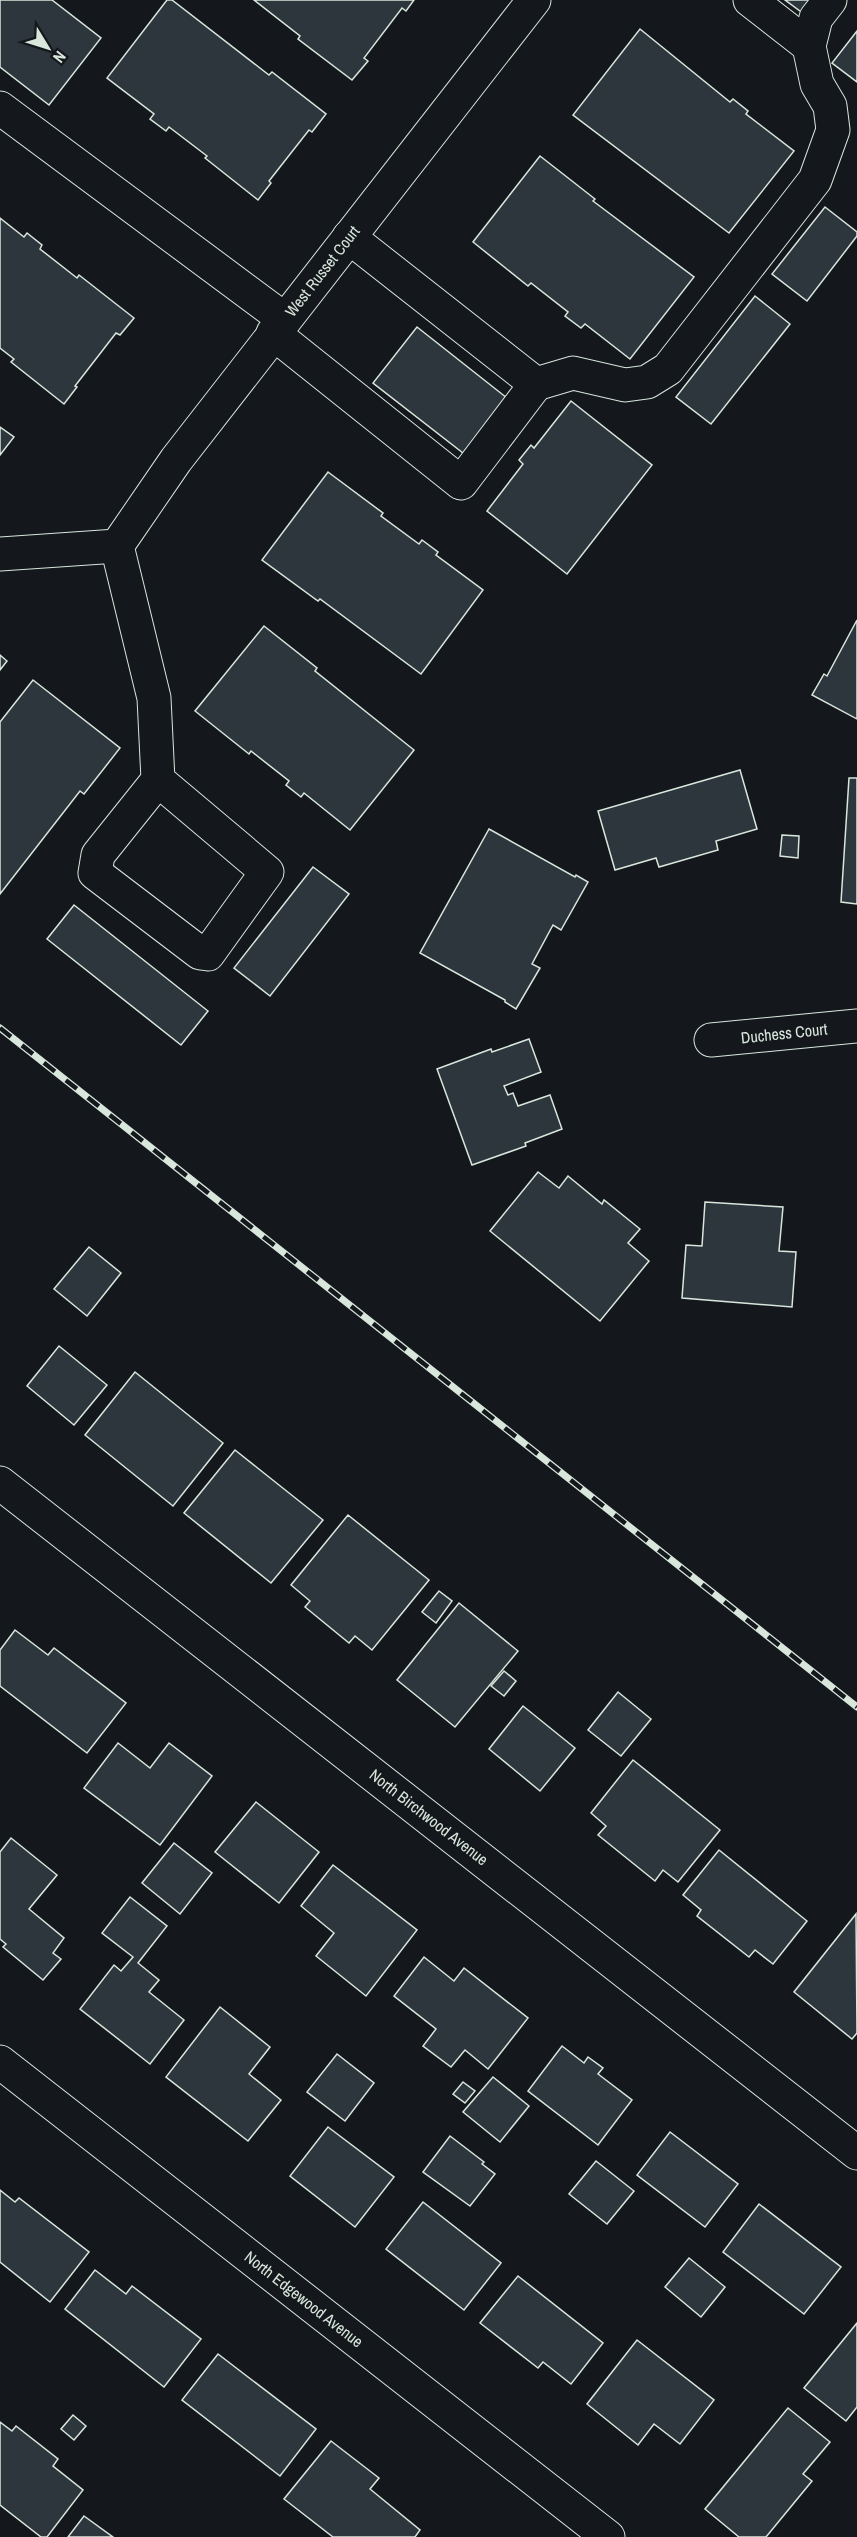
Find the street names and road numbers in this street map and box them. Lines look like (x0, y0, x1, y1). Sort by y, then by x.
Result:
street label: West Russet Court (280, 221, 365, 321)
street label: Duchess Court (740, 1017, 829, 1048)
street label: North Birchwood Avenue (365, 1764, 493, 1870)
street label: North Edgewood Avenue (240, 2246, 368, 2352)

